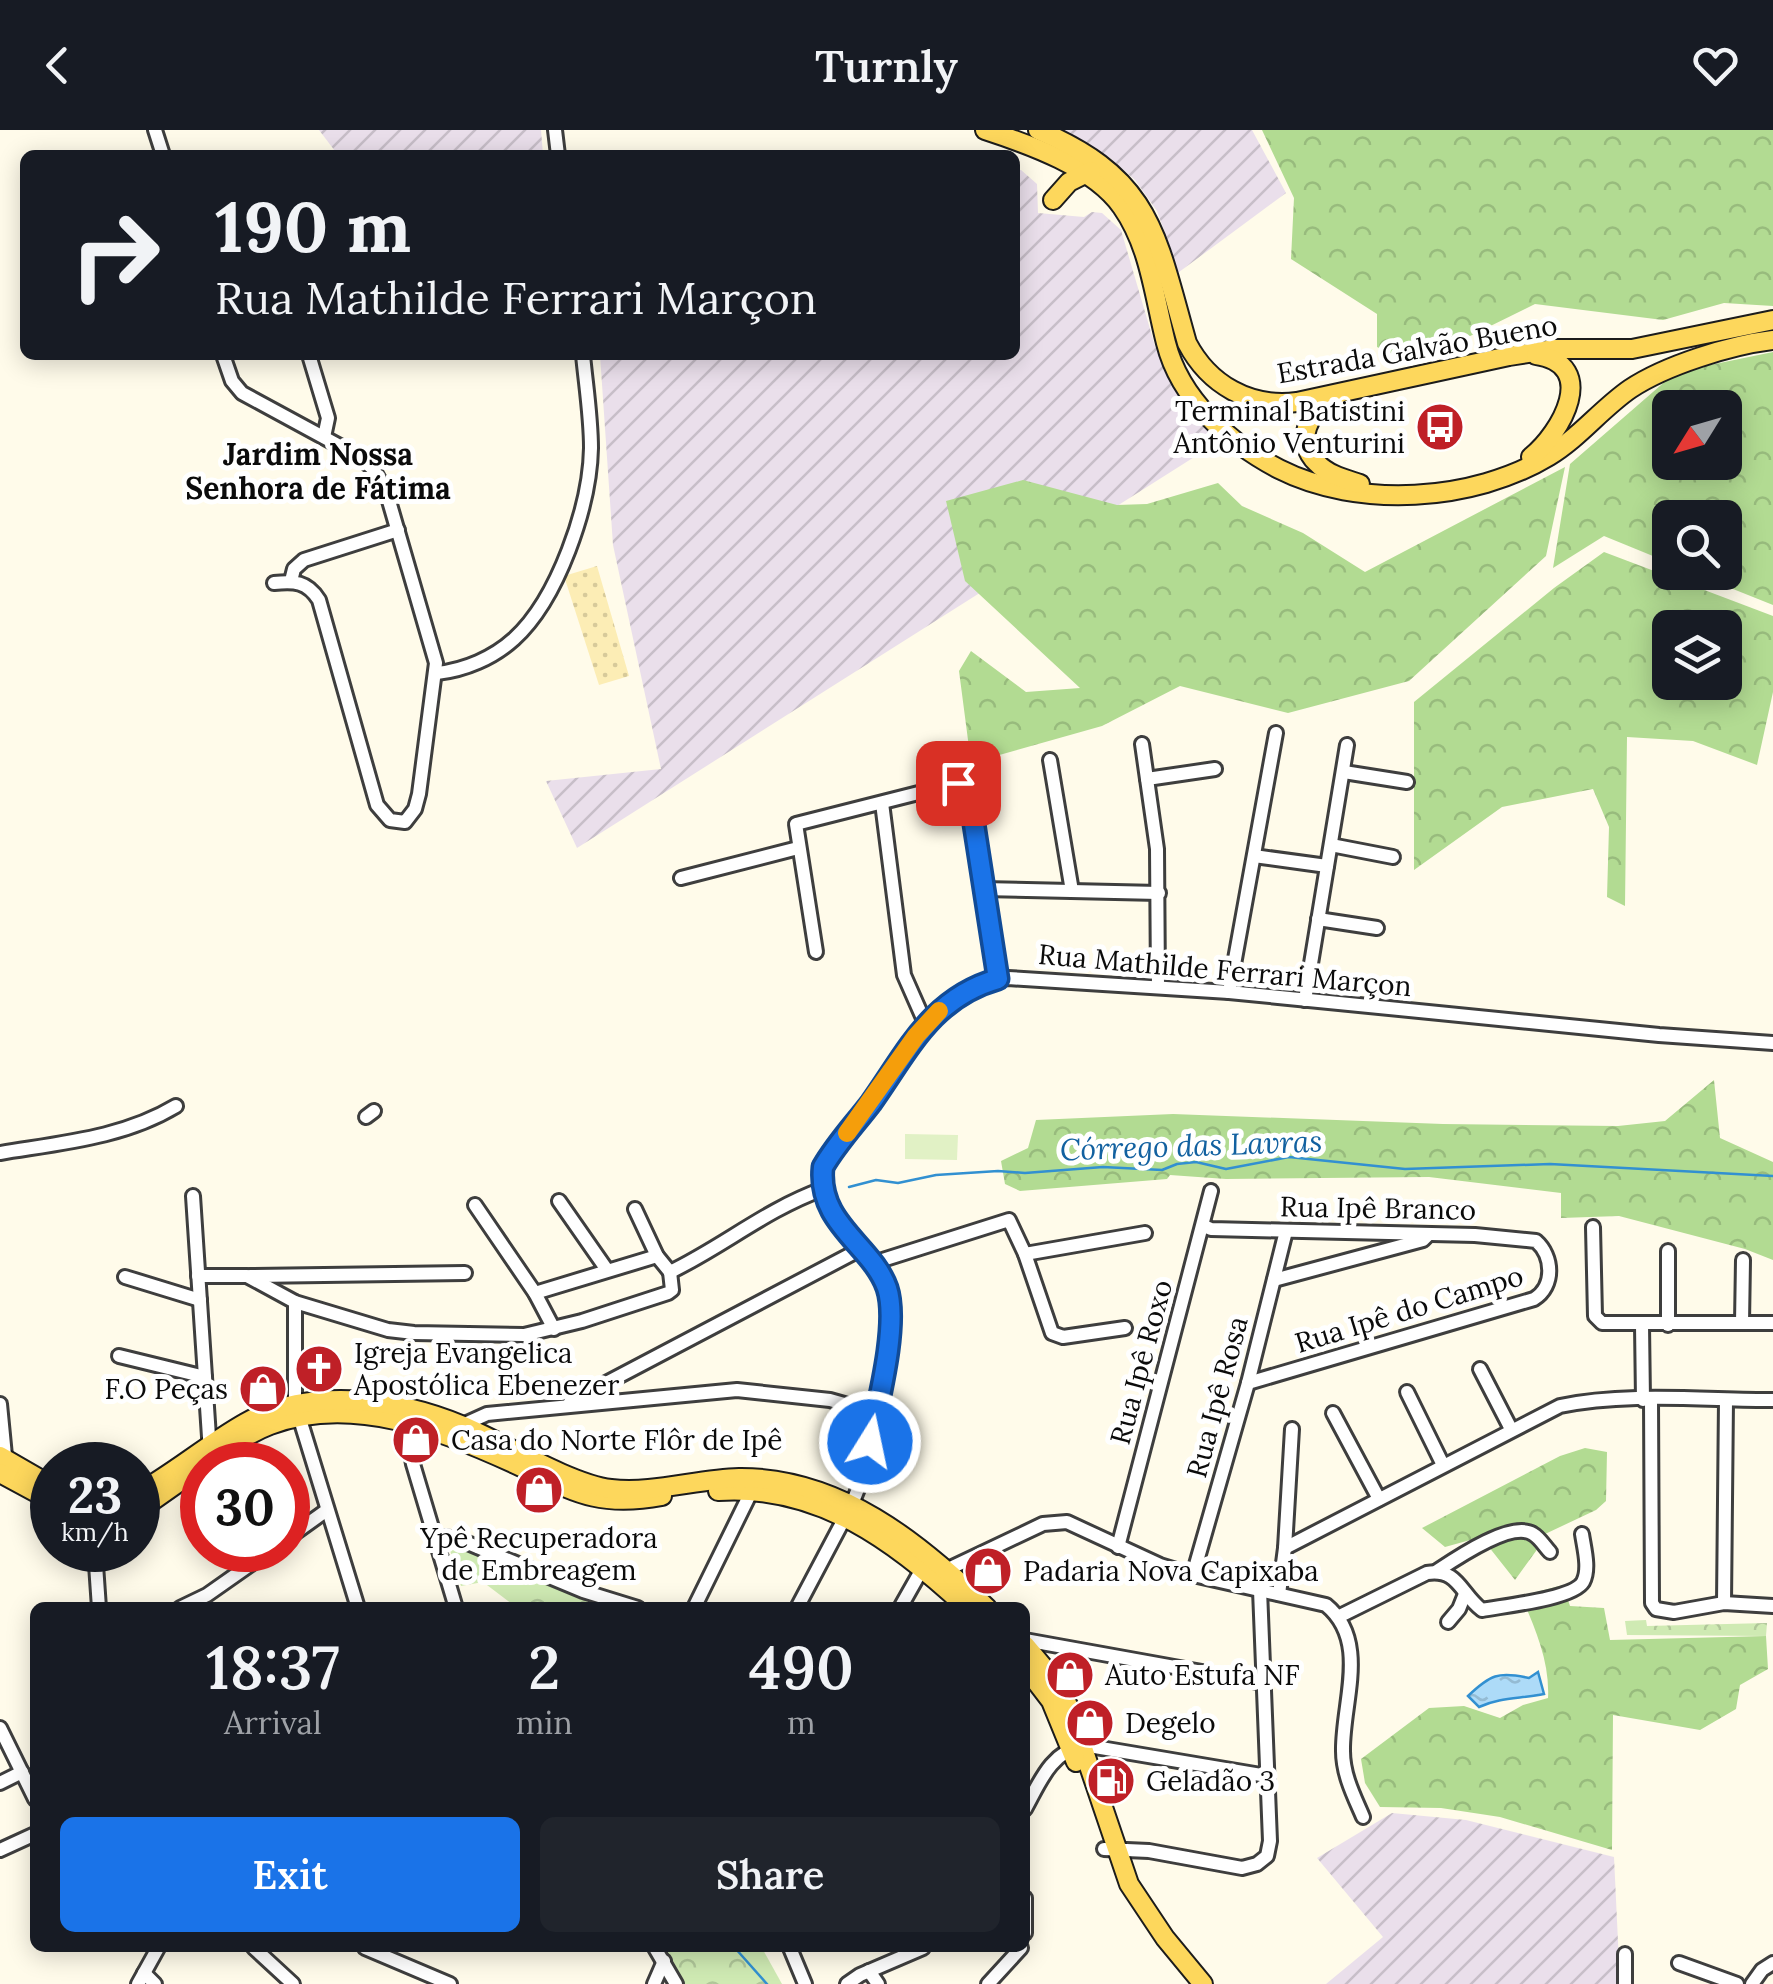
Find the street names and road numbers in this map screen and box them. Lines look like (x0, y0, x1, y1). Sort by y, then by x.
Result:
street label: Estrada Galvão Bueno (1274, 307, 1560, 391)
street label: Rua Mathilde Ferrari Marçon (1037, 936, 1413, 1004)
street label: Rua Ipê Branco (1280, 1188, 1476, 1228)
street label: Rua Ipê do Campo (1290, 1257, 1528, 1361)
street label: Rua Ipê Roxo (1102, 1276, 1180, 1448)
street label: Rua Ipê Rosa (1178, 1312, 1256, 1482)

